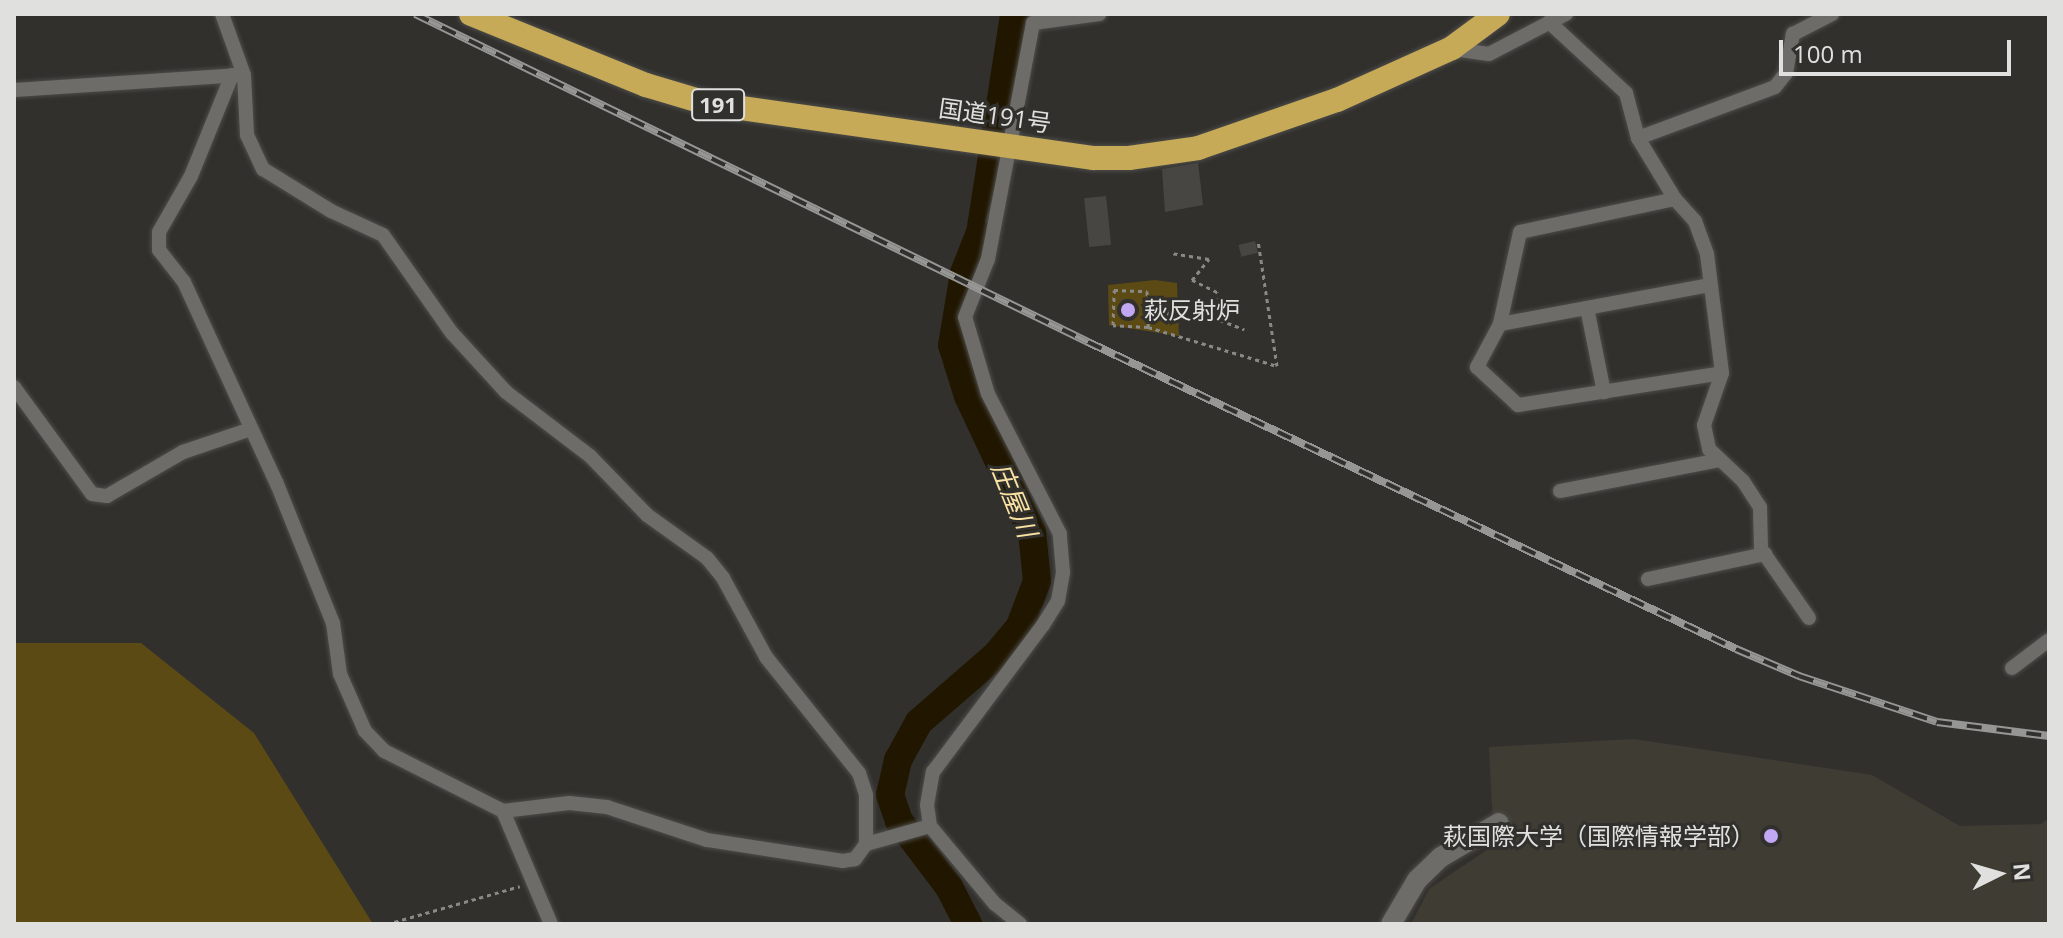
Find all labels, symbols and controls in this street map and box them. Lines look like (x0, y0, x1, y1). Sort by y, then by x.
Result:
scale bar (1783, 24, 2015, 74)
text: 100 m (1793, 37, 1863, 70)
road number: 191 (690, 87, 746, 123)
street label: 国道191号 (937, 93, 1053, 137)
place label: 萩反射炉 (1144, 296, 1240, 324)
marker: 萩反射炉 (1119, 301, 1137, 319)
water label: 庄屋川 (985, 458, 1043, 542)
place label: 萩国際大学（国際情報学部） (1443, 822, 1755, 850)
marker: 萩国際大学（国際情報学部） (1762, 827, 1780, 845)
north arrow (1959, 834, 2039, 914)
text: N (2007, 862, 2039, 882)

